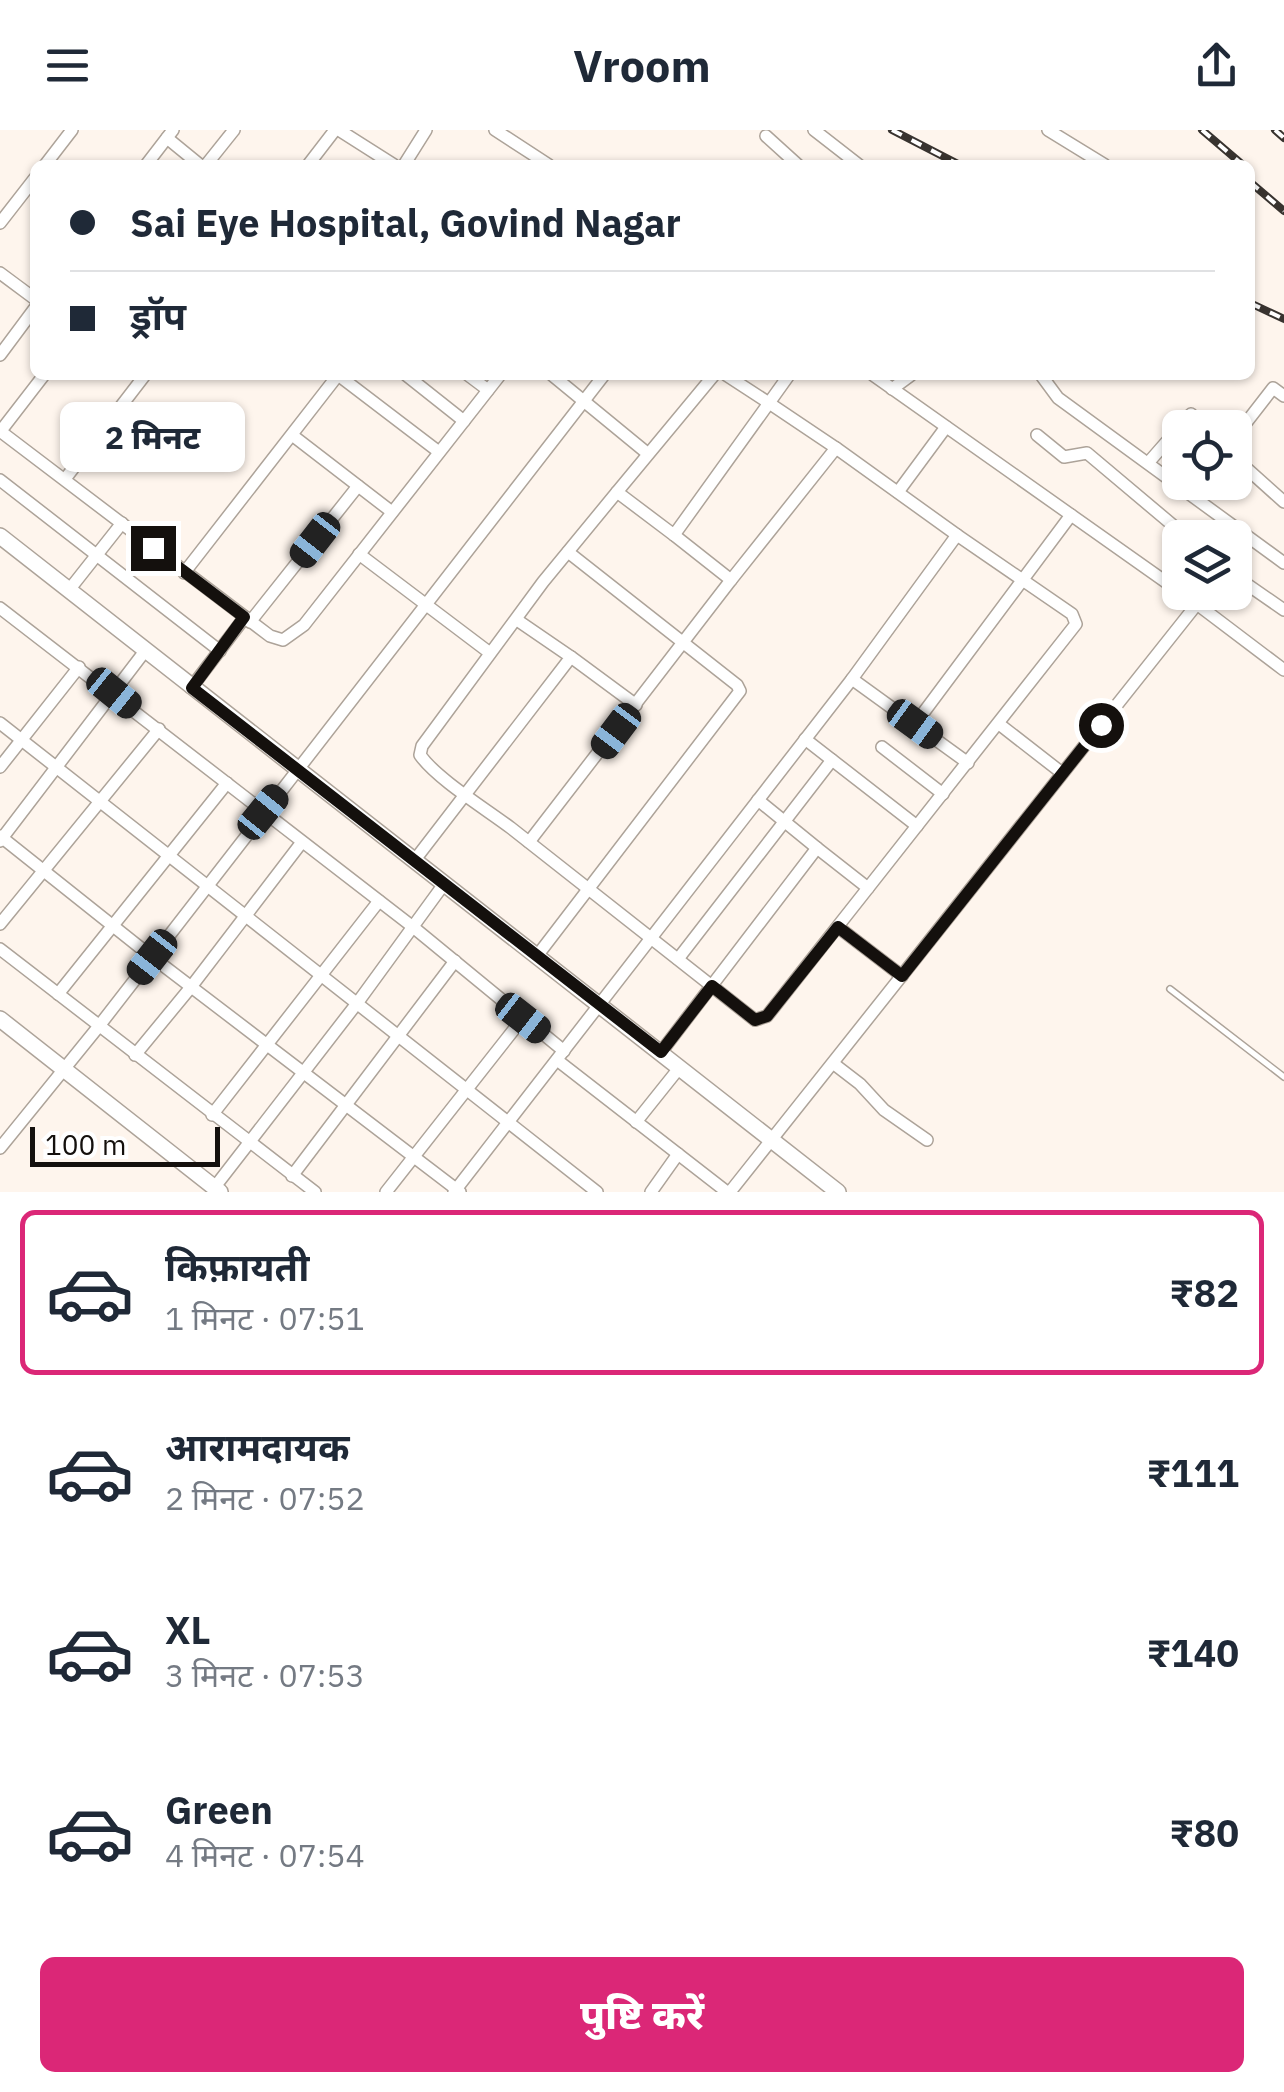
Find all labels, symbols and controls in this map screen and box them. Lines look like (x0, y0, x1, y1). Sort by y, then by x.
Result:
text: Vroom (573, 36, 711, 94)
icon: menu (40, 38, 95, 93)
icon: share (1189, 38, 1244, 93)
text: Sai Eye Hospital, Govind Nagar (130, 198, 681, 247)
text: ड्रॉप (130, 291, 186, 340)
callout: 2 मिनट (61, 403, 246, 473)
map controls (1162, 410, 1252, 610)
button: locate (1162, 410, 1252, 500)
text: 2 मिनट (105, 416, 200, 458)
car (285, 507, 345, 573)
button: layers (1162, 520, 1252, 610)
route end (131, 526, 176, 571)
car (81, 662, 147, 724)
car (882, 694, 948, 754)
car (586, 698, 646, 764)
route start (1079, 703, 1124, 748)
car (232, 779, 294, 845)
car (122, 924, 182, 990)
car (490, 988, 556, 1048)
scale bar (30, 1122, 220, 1166)
text: 100 m (45, 1126, 126, 1163)
text: किफ़ायती (165, 1242, 309, 1291)
icon: car (45, 1248, 135, 1338)
text: ₹82 (1169, 1268, 1239, 1317)
text: 1 मिनट · 07:51 (165, 1297, 365, 1339)
text: आरामदायक (165, 1422, 349, 1471)
icon: car (45, 1428, 135, 1518)
text: ₹111 (1147, 1448, 1239, 1497)
text: 2 मिनट · 07:52 (165, 1477, 365, 1519)
text: XL (165, 1605, 211, 1654)
icon: car (45, 1608, 135, 1698)
text: ₹140 (1147, 1628, 1239, 1677)
text: 3 मिनट · 07:53 (165, 1654, 365, 1696)
text: Green (165, 1785, 273, 1834)
icon: car (45, 1788, 135, 1878)
text: ₹80 (1169, 1808, 1239, 1857)
text: 4 मिनट · 07:54 (165, 1834, 365, 1876)
button: पुष्टि करें (40, 1957, 1244, 2072)

